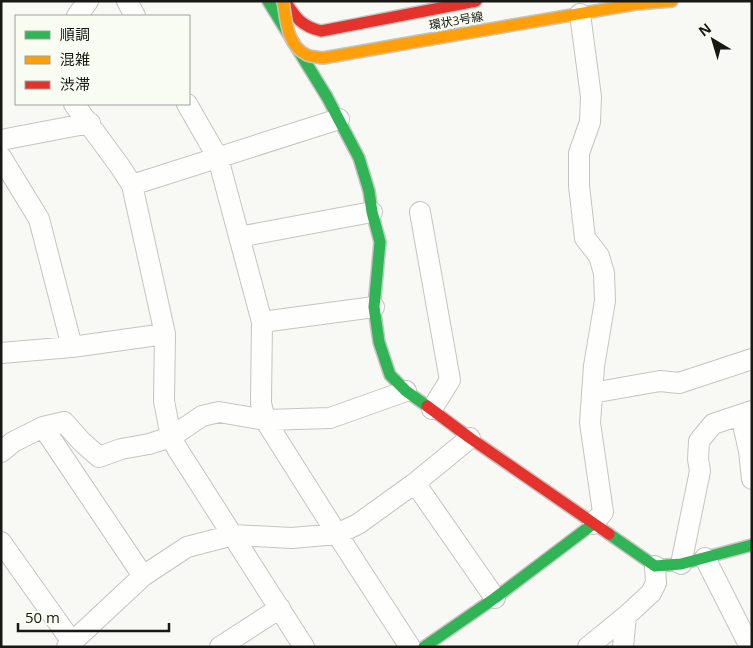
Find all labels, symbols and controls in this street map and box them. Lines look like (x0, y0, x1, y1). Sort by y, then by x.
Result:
street label: 環状3号線 (427, 7, 484, 34)
legend (15, 15, 190, 105)
north arrow (688, 15, 738, 65)
text: N (694, 18, 715, 40)
text: 順調 (60, 24, 90, 44)
text: 混雑 (60, 49, 90, 69)
text: 渋滞 (60, 74, 90, 94)
scale bar (18, 600, 169, 632)
text: 50 m (25, 607, 60, 627)

